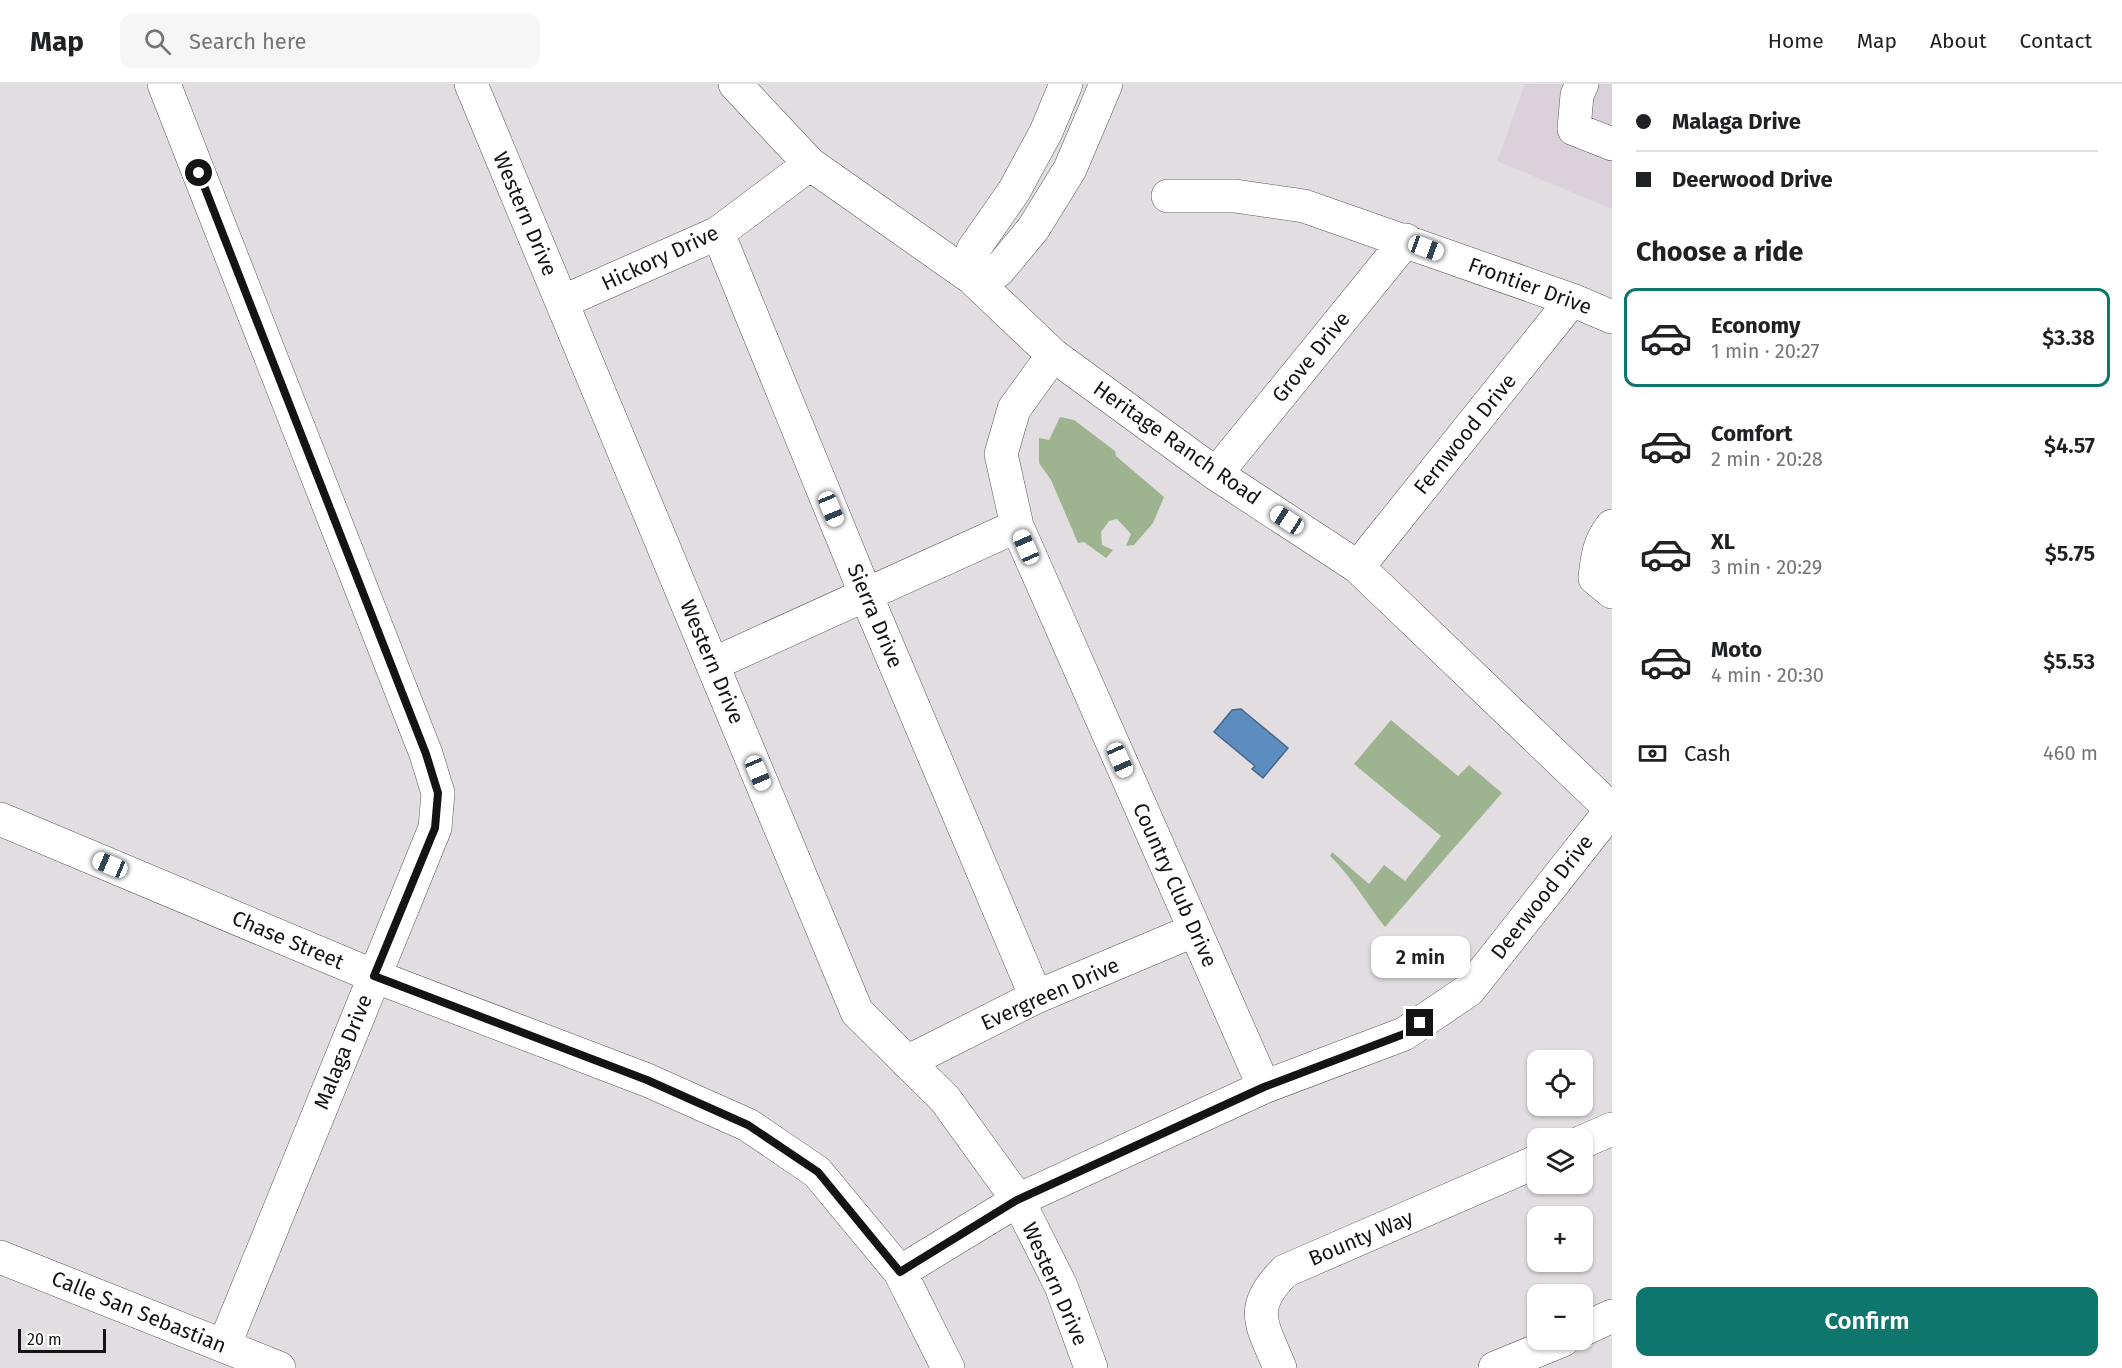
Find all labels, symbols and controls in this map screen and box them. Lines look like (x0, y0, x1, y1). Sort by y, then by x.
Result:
search box (120, 14, 540, 68)
text: Map (30, 25, 84, 58)
icon: search (141, 25, 174, 58)
text: Search here (189, 28, 307, 55)
text: Home (1768, 28, 1824, 54)
text: Map (1857, 28, 1897, 54)
text: About (1930, 28, 1987, 54)
text: Contact (2020, 28, 2092, 54)
text: Malaga Drive (1672, 108, 1801, 135)
street label: Western Drive (487, 148, 563, 280)
route start (185, 159, 212, 186)
text: Deerwood Drive (1672, 166, 1833, 193)
street label: Hickory Drive (597, 220, 723, 296)
car (1406, 233, 1446, 263)
text: Choose a ride (1636, 236, 1803, 268)
street label: Frontier Drive (1465, 252, 1595, 320)
street label: Grove Drive (1266, 306, 1356, 408)
icon: car (1639, 311, 1693, 365)
text: Economy (1711, 312, 1800, 339)
text: $3.38 (2042, 324, 2095, 351)
text: 1 min · 20:27 (1711, 339, 1819, 363)
street label: Fernwood Drive (1408, 368, 1522, 500)
street label: Heritage Ranch Road (1088, 375, 1266, 511)
icon: car (1639, 419, 1693, 473)
text: Comfort (1711, 420, 1792, 447)
text: $4.57 (2044, 432, 2095, 459)
text: 2 min · 20:28 (1711, 447, 1823, 471)
car (816, 489, 846, 529)
car (1267, 503, 1307, 537)
car (1010, 527, 1042, 567)
icon: car (1639, 527, 1693, 581)
text: XL (1711, 528, 1735, 555)
text: $5.75 (2045, 540, 2095, 567)
text: 3 min · 20:29 (1711, 555, 1822, 579)
street label: Sierra Drive (841, 560, 909, 672)
street label: Western Drive (674, 596, 750, 728)
icon: car (1639, 635, 1693, 689)
text: Moto (1711, 636, 1762, 663)
text: $5.53 (2043, 648, 2095, 675)
text: 4 min · 20:30 (1711, 663, 1824, 687)
icon: cash (1636, 737, 1669, 770)
car (1104, 740, 1136, 780)
text: Cash (1684, 740, 1731, 767)
text: 460 m (2043, 741, 2098, 765)
car (743, 753, 773, 793)
street label: Country Club Drive (1127, 799, 1223, 971)
street label: Deerwood Drive (1485, 829, 1599, 965)
car (90, 850, 130, 880)
street label: Chase Street (228, 905, 348, 975)
callout: 2 min (1370, 936, 1470, 978)
text: 2 min (1396, 945, 1445, 969)
street label: Evergreen Drive (977, 952, 1123, 1036)
street label: Malaga Drive (308, 991, 378, 1113)
route end (1406, 1009, 1433, 1036)
map controls (1527, 1050, 1593, 1350)
button: locate (1527, 1050, 1593, 1116)
button: layers (1527, 1128, 1593, 1194)
street label: Bounty Way (1305, 1204, 1418, 1272)
button: + (1527, 1206, 1593, 1272)
street label: Western Drive (1016, 1218, 1094, 1350)
street label: Calle San Sebastian (48, 1265, 230, 1359)
button: − (1527, 1284, 1593, 1350)
button: Confirm (1636, 1287, 2098, 1356)
scale bar (18, 1326, 106, 1354)
text: 20 m (27, 1330, 62, 1349)

